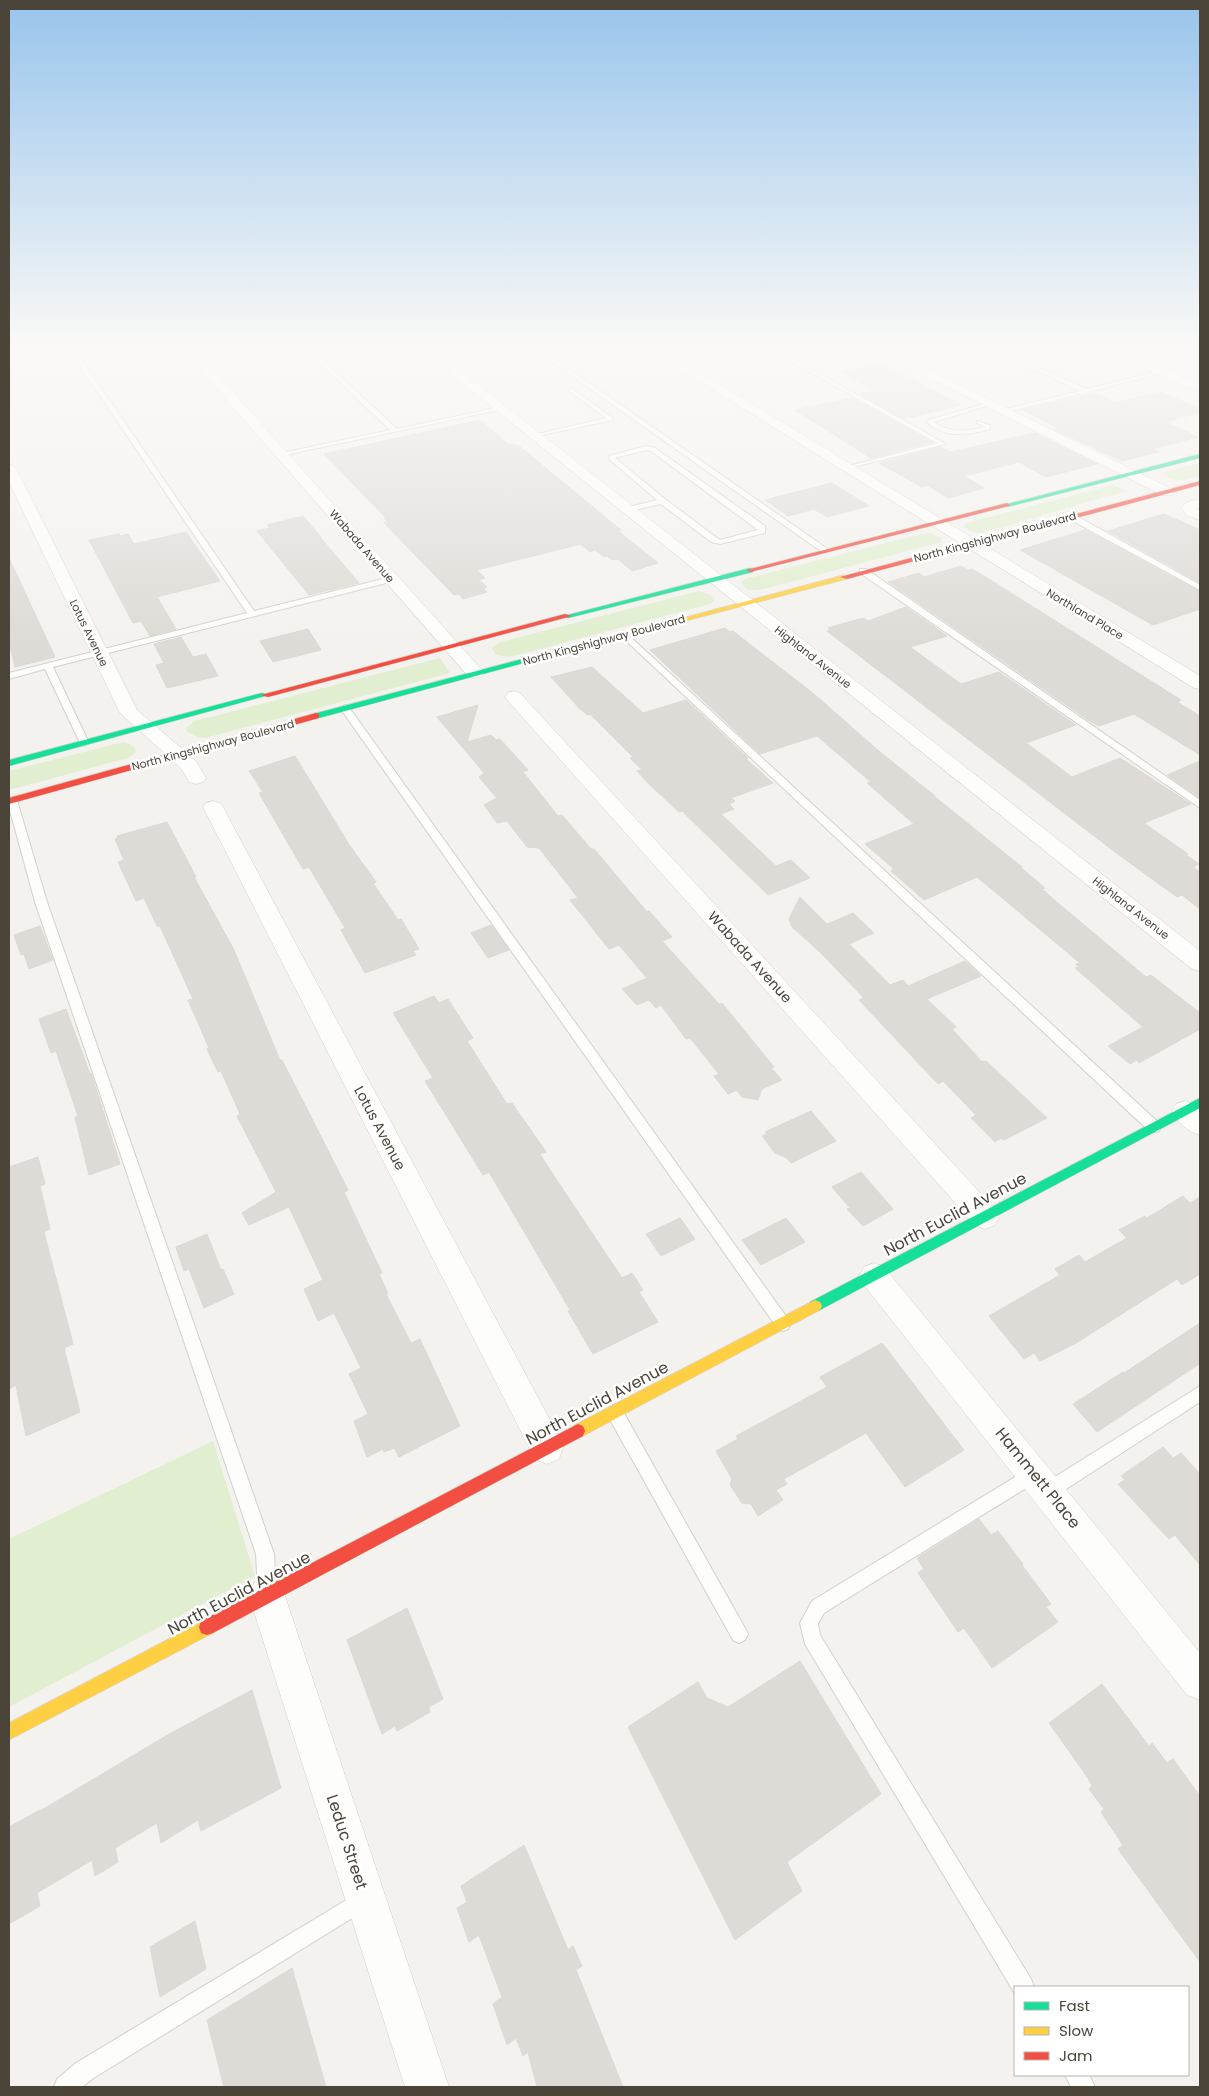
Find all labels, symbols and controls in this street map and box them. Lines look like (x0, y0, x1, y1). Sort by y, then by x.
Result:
street label: Wabada Avenue (326, 506, 398, 586)
street label: North Kingshighway Boulevard (912, 508, 1078, 566)
street label: Northland Place (1043, 585, 1127, 643)
street label: Lotus Avenue (66, 597, 112, 669)
street label: North Kingshighway Boulevard (521, 611, 687, 669)
street label: Highland Avenue (771, 622, 855, 692)
street label: North Kingshighway Boulevard (130, 716, 296, 774)
street label: Highland Avenue (1089, 873, 1173, 943)
street label: Wabada Avenue (703, 907, 797, 1008)
street label: Lotus Avenue (349, 1082, 411, 1174)
street label: North Euclid Avenue (879, 1166, 1031, 1261)
street label: North Euclid Avenue (521, 1355, 673, 1450)
street label: Hammett Place (990, 1422, 1086, 1534)
street label: North Euclid Avenue (163, 1545, 315, 1640)
street label: Leduc Street (321, 1791, 373, 1893)
legend (1014, 1986, 1189, 2076)
text: Fast (1059, 1995, 1090, 2016)
text: Slow (1059, 2020, 1094, 2041)
text: Jam (1059, 2045, 1093, 2066)

